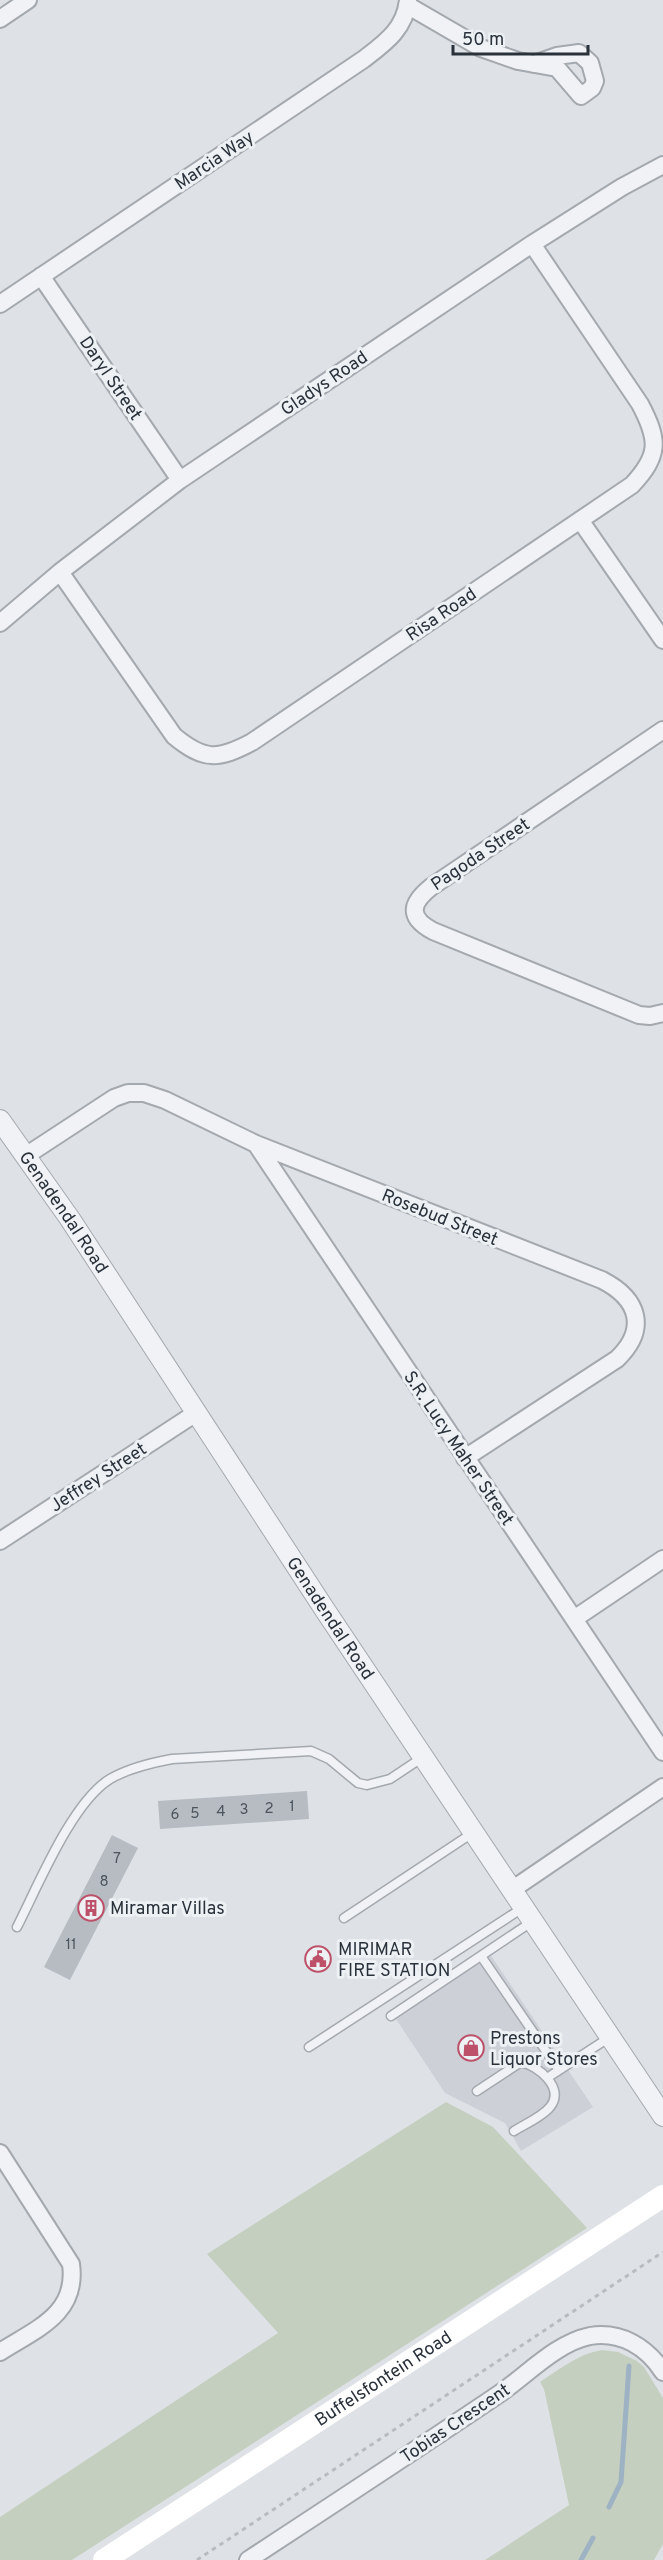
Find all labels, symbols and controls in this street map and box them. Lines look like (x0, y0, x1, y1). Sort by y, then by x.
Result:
scale bar (453, 18, 588, 56)
text: 50 m (462, 29, 504, 52)
street label: Marcia Way (171, 126, 259, 196)
street label: Daryl Street (73, 332, 146, 425)
street label: Gladys Road (277, 347, 373, 422)
street label: Risa Road (402, 583, 482, 647)
street label: Pagoda Street (427, 814, 535, 897)
street label: Genadendal Road (13, 1147, 112, 1278)
street label: Rosebud Street (378, 1185, 501, 1252)
street label: S.R. Lucy Maher Street (397, 1367, 518, 1531)
street label: Jeffrey Street (46, 1438, 152, 1518)
street label: Genadendal Road (281, 1553, 379, 1685)
house number: 1 (289, 1798, 295, 1817)
house number: 2 (264, 1800, 274, 1819)
house number: 3 (239, 1801, 249, 1820)
house number: 4 (216, 1803, 226, 1822)
house number: 5 (190, 1805, 200, 1824)
house number: 6 (171, 1806, 180, 1825)
house number: 7 (113, 1850, 121, 1869)
house number: 8 (99, 1873, 109, 1892)
building icon: Miramar Villas (76, 1893, 106, 1923)
place label: Miramar Villas (110, 1898, 225, 1921)
house number: 11 (65, 1936, 77, 1955)
place label: MIRIMAR FIRE STATION (338, 1939, 450, 1983)
public building icon: MIRIMAR FIRE STATION (303, 1944, 333, 1974)
place label: Prestons Liquor Stores (490, 2028, 598, 2072)
shop icon: Prestons Liquor Stores (456, 2033, 486, 2063)
street label: Buffelsfontein Road (311, 2326, 457, 2433)
street label: Tobias Crescent (397, 2379, 515, 2469)

